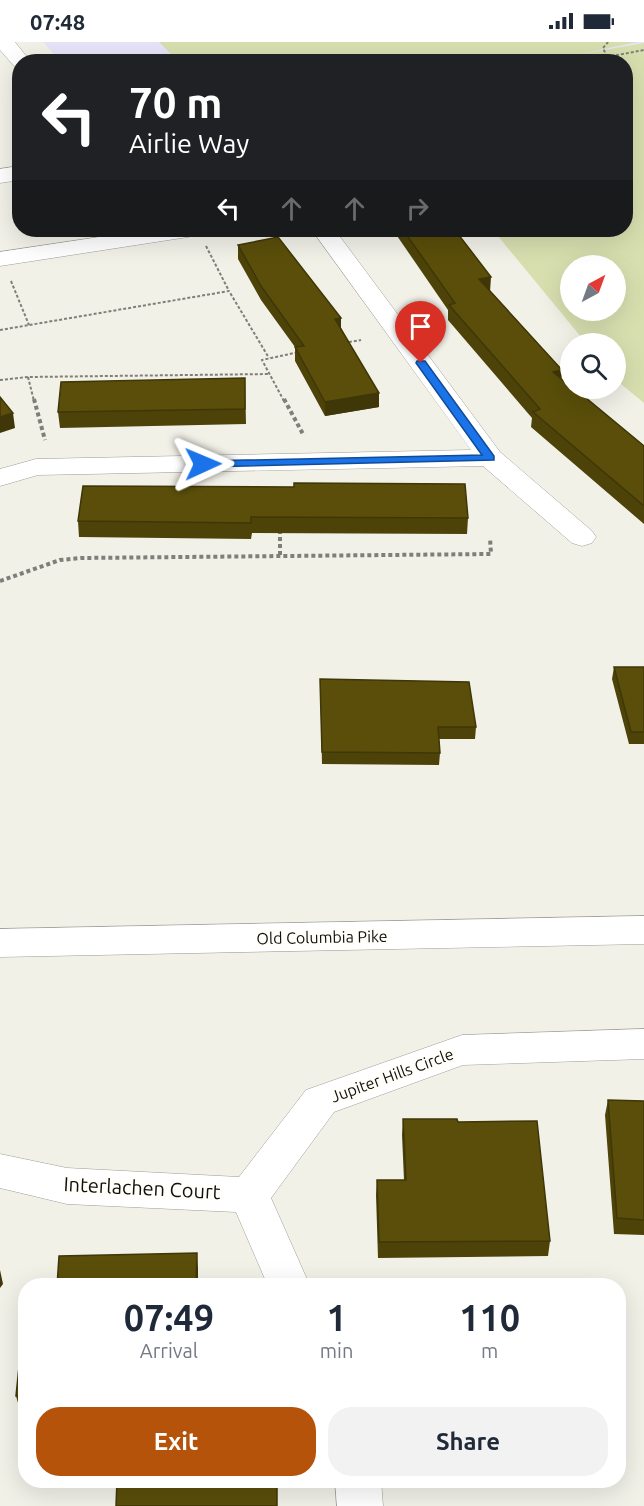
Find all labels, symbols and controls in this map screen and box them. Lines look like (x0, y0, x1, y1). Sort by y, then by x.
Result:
text: 07:48 (30, 9, 85, 34)
icon: left (30, 78, 108, 156)
text: 70 m (129, 79, 223, 126)
text: Airlie Way (129, 128, 249, 158)
icon: left (212, 192, 245, 225)
icon: ahead (275, 192, 308, 225)
icon: ahead (338, 192, 371, 225)
icon: right (401, 192, 434, 225)
north arrow (560, 255, 626, 321)
map controls (560, 255, 626, 399)
pin (395, 301, 446, 363)
icon: arrive (404, 310, 437, 343)
button: search (560, 333, 626, 399)
position arrow (171, 432, 235, 496)
street label: Old Columbia Pike (256, 927, 388, 947)
street label: Jupiter Hills Circle (328, 1044, 456, 1106)
street label: Interlachen Court (63, 1172, 221, 1203)
text: 07:49 (124, 1297, 214, 1338)
text: 1 (326, 1297, 347, 1338)
text: 110 (459, 1297, 520, 1338)
text: Arrival (140, 1339, 198, 1362)
text: min (320, 1339, 353, 1362)
text: m (481, 1339, 498, 1362)
button: Exit (36, 1407, 316, 1476)
button: Share (328, 1407, 608, 1476)

